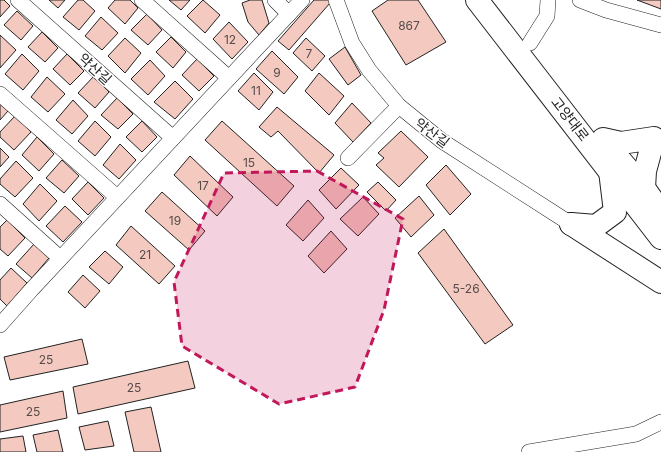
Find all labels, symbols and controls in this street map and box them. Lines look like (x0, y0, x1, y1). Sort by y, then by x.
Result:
house number: 867 (398, 18, 420, 33)
house number: 12 (224, 32, 236, 47)
house number: 7 (306, 46, 313, 61)
street label: 약산길 (75, 49, 115, 88)
house number: 9 (273, 65, 281, 80)
house number: 11 (251, 83, 261, 98)
street label: 고양대로 (548, 93, 593, 144)
street label: 약산길 (412, 114, 453, 151)
house number: 15 (243, 155, 255, 170)
house number: 17 (197, 178, 209, 193)
house number: 19 (169, 213, 181, 228)
house number: 21 (139, 247, 151, 262)
house number: 5-26 (452, 281, 480, 296)
house number: 25 (39, 352, 53, 367)
house number: 25 (127, 380, 141, 395)
house number: 25 (26, 404, 40, 419)

